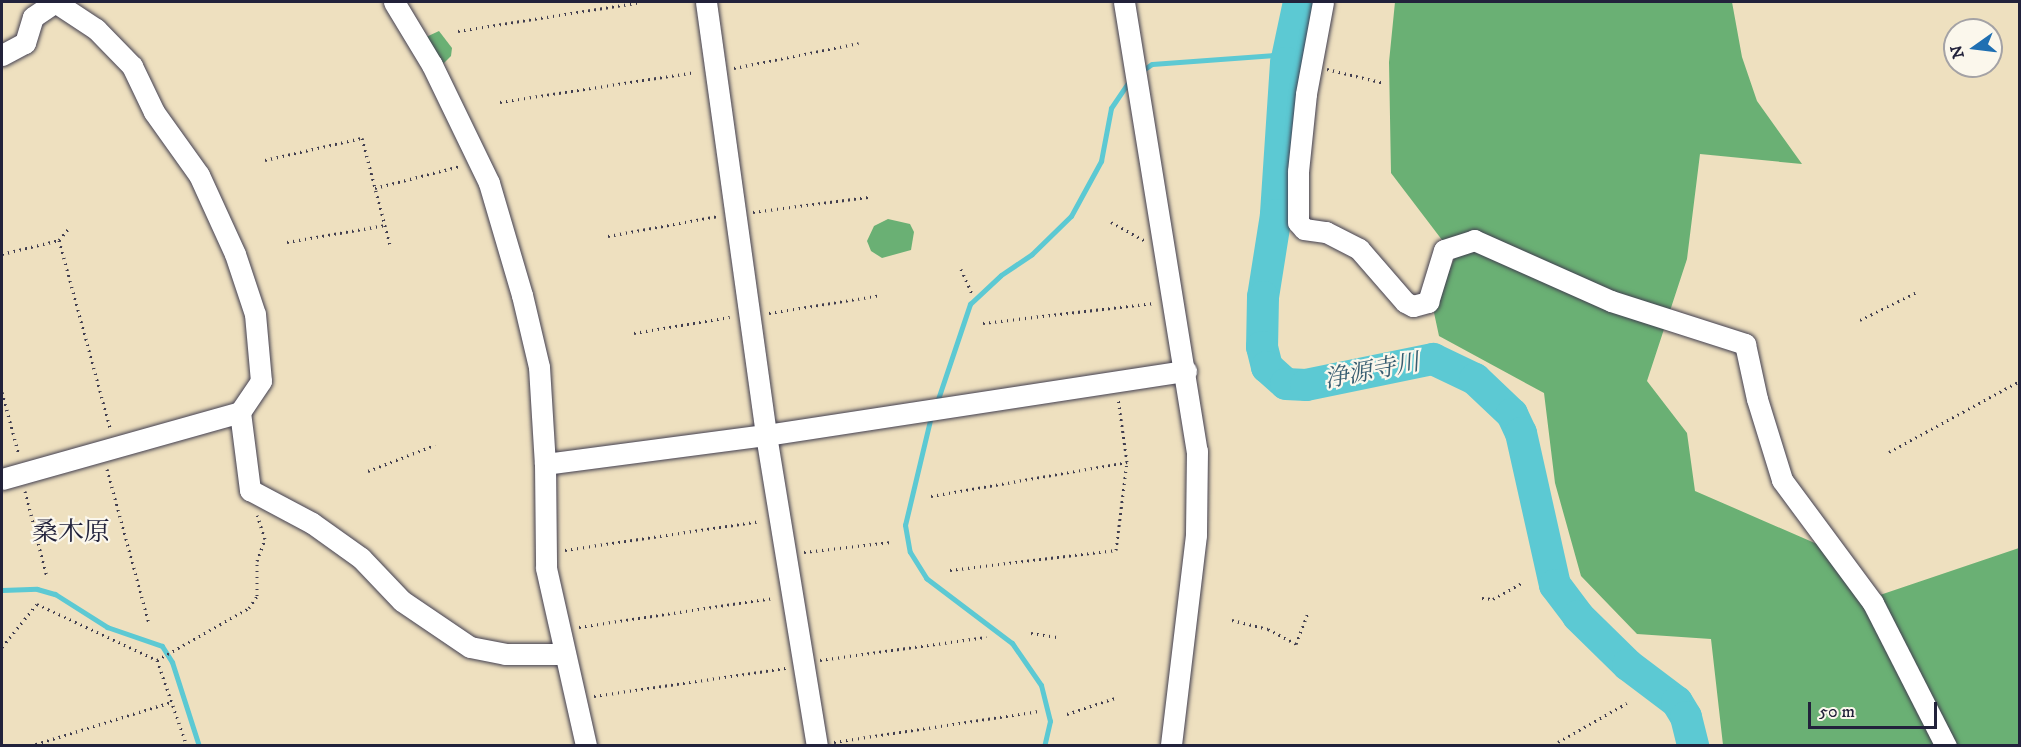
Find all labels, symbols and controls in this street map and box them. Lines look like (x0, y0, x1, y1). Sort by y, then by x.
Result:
north arrow (1943, 18, 2003, 78)
text: N (1946, 43, 1969, 61)
water label: 浄源寺川 (1322, 349, 1422, 395)
district label: 桑木原 (32, 517, 110, 549)
scale bar (1811, 690, 1940, 728)
text: 50 m (1819, 701, 1855, 723)

